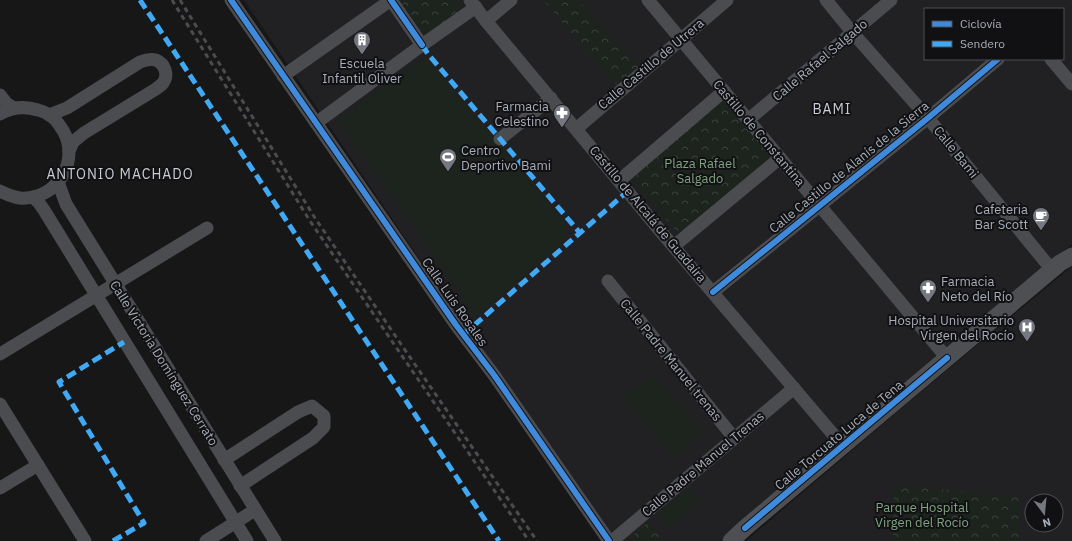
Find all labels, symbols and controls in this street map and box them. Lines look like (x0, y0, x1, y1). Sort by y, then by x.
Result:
legend (924, 8, 1064, 60)
street label: Calle Castillo de Utrera (594, 15, 708, 113)
street label: Calle Rafael Salgado (769, 15, 871, 105)
text: Ciclovía (960, 16, 1002, 31)
building icon: Escuela Infantil Oliver (352, 30, 372, 55)
text: Sendero (960, 36, 1005, 51)
place label: Escuela Infantil Oliver (322, 55, 402, 87)
street label: Castillo de Constantina (709, 76, 809, 190)
street label: Calle Castillo de Alanís de la Sierra (766, 97, 932, 237)
place label: Farmacia Celestino (494, 98, 549, 130)
district label: BAMI (813, 100, 851, 118)
pharmacy icon: Farmacia Celestino (552, 103, 572, 128)
street label: Calle Bami (930, 122, 982, 182)
place label: Centro Deportivo Bami (461, 142, 551, 174)
street label: Castillo de Alcalá de Guadaíra (586, 142, 710, 286)
sports icon: Centro Deportivo Bami (438, 147, 458, 172)
park label: Plaza Rafael Salgado (664, 155, 736, 187)
district label: ANTONIO MACHADO (46, 165, 194, 183)
place label: Cafeteria Bar Scott (974, 201, 1028, 233)
cafe icon: Cafeteria Bar Scott (1031, 206, 1051, 231)
street label: Calle Luis Rosales (418, 254, 492, 350)
place label: Farmacia Neto del Río (941, 273, 1012, 305)
street label: Calle Victoria Domínguez Cerrato (106, 277, 222, 449)
pharmacy icon: Farmacia Neto del Río (918, 278, 938, 303)
street label: Calle Padre Manuel trenas (616, 295, 726, 425)
place label: Hospital Universitario Virgen del Rocío (888, 312, 1014, 344)
hospital icon: Hospital Universitario Virgen del Rocío (1017, 317, 1037, 342)
street label: Calle Torcuato Luca de Tena (771, 376, 907, 494)
street label: Calle Padre Manuel Trenas (638, 408, 768, 520)
north arrow (1024, 493, 1064, 533)
park label: Parque Hospital Virgen del Rocío (875, 499, 969, 531)
text: N (1041, 515, 1053, 530)

